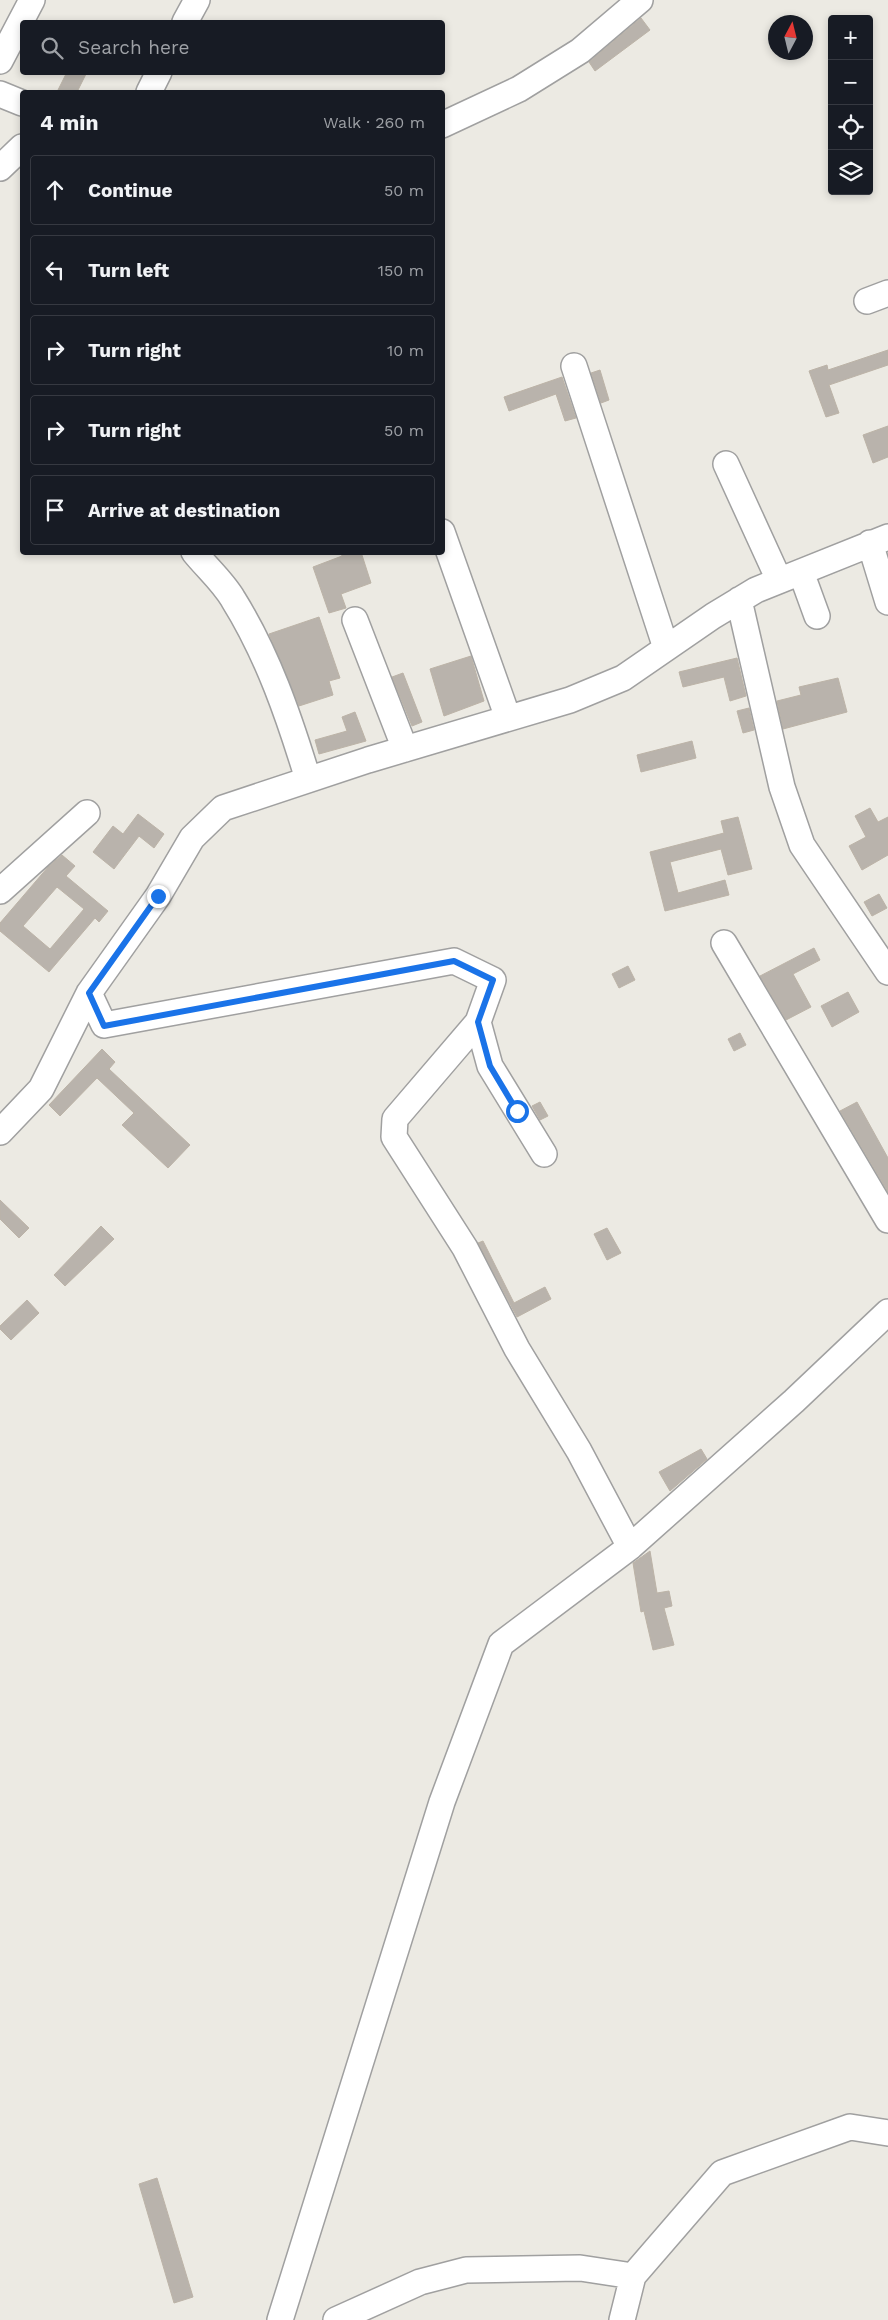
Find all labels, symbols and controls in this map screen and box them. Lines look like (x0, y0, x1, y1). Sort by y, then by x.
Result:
north arrow (768, 15, 813, 60)
map controls (828, 15, 873, 195)
button: + (828, 15, 873, 60)
search box (20, 20, 445, 75)
icon: search (38, 34, 66, 62)
text: Search here (78, 36, 189, 59)
button: − (828, 60, 873, 105)
button: locate (828, 105, 873, 150)
text: 4 min (40, 110, 98, 135)
text: Walk · 260 m (323, 113, 425, 132)
button: layers (828, 150, 873, 195)
icon: ahead (41, 176, 69, 204)
text: Continue (88, 179, 172, 202)
text: 50 m (384, 181, 424, 200)
icon: left (41, 256, 69, 284)
text: Turn left (88, 259, 169, 282)
text: 150 m (378, 261, 424, 280)
icon: right (41, 336, 69, 364)
text: Turn right (88, 339, 181, 362)
text: 10 m (387, 341, 424, 360)
icon: right (41, 416, 69, 444)
text: Turn right (88, 419, 181, 442)
text: 50 m (384, 421, 424, 440)
icon: arrive (41, 496, 69, 524)
text: Arrive at destination (88, 499, 280, 522)
route end (147, 885, 170, 908)
route start (506, 1100, 529, 1123)

